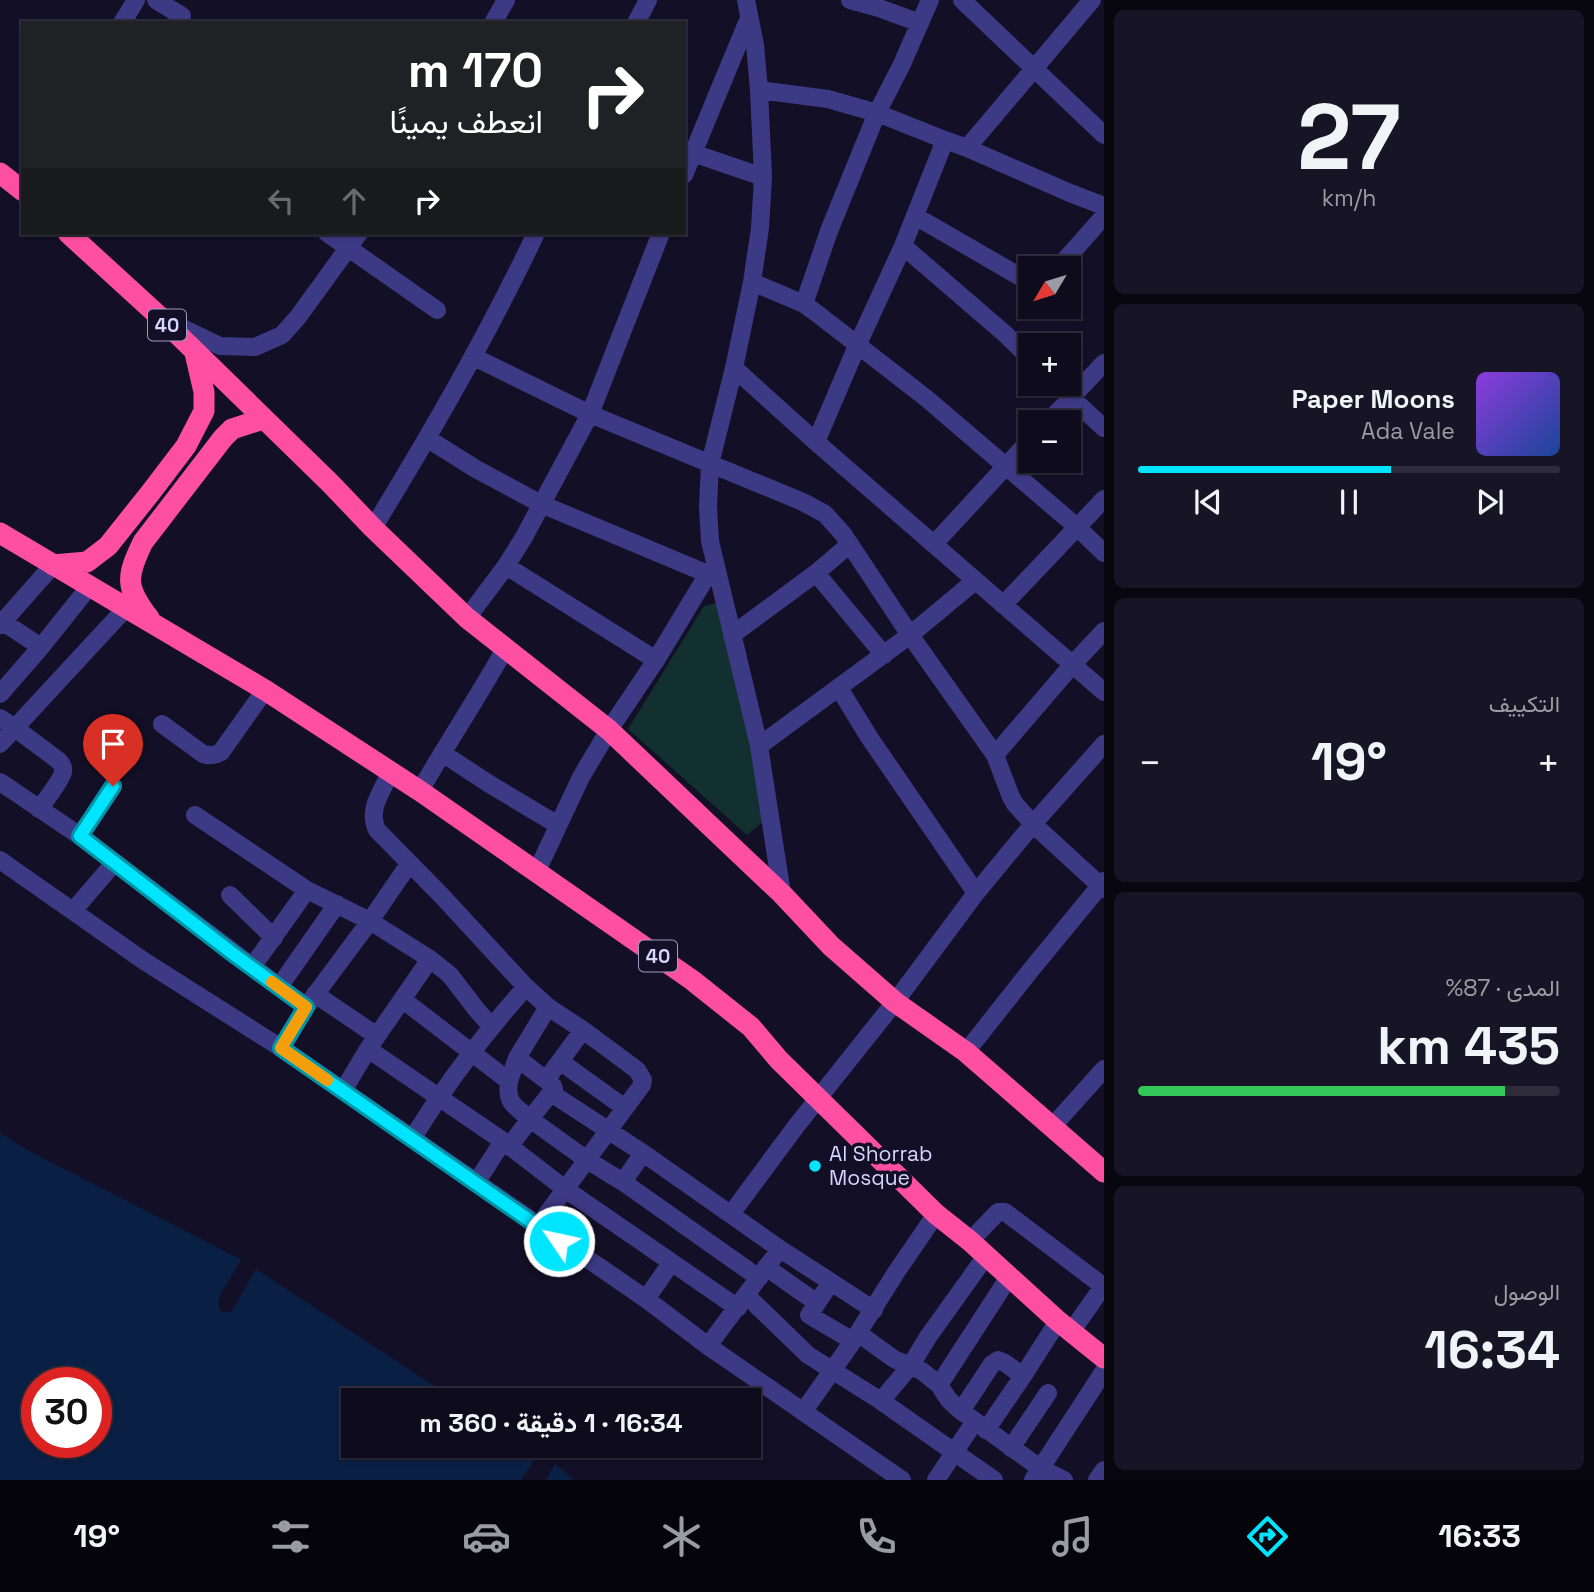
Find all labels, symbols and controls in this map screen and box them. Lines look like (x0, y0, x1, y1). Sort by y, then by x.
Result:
text: 170 m (408, 39, 543, 101)
icon: right (567, 49, 658, 140)
text: 27 (1297, 79, 1401, 196)
text: انعطف يمينًا (390, 102, 543, 142)
icon: left (262, 182, 300, 220)
icon: ahead (335, 182, 373, 220)
icon: right (408, 182, 446, 220)
text: km/h (1322, 183, 1376, 213)
north arrow (1018, 256, 1082, 318)
map controls (1018, 256, 1081, 473)
road number: 40 (148, 310, 186, 340)
button: + (1018, 333, 1081, 396)
text: Paper Moons (1292, 382, 1455, 416)
button: − (1018, 410, 1081, 473)
text: Ada Vale (1361, 416, 1455, 446)
icon: previous (1189, 483, 1227, 521)
icon: pause (1330, 483, 1368, 521)
icon: next (1471, 483, 1509, 521)
text: التكييف (1489, 689, 1560, 719)
pin (83, 714, 143, 786)
icon: arrive (94, 725, 132, 763)
text: 19° (1311, 729, 1387, 795)
text: − (1138, 739, 1162, 787)
text: + (1536, 739, 1560, 787)
road number: 40 (639, 940, 677, 972)
text: المدى · 87% (1445, 973, 1560, 1003)
text: 435 km (1377, 1013, 1560, 1079)
place label: Al Shorrab Mosque (829, 1140, 933, 1191)
marker: Al Shorrab Mosque (807, 1158, 823, 1174)
position arrow (522, 1204, 596, 1278)
text: الوصول (1494, 1277, 1560, 1307)
text: 16:34 (1424, 1317, 1560, 1383)
speed limit sign: 30 (21, 1367, 112, 1458)
text: 16:34 · 1 دقيقة · 360 m (420, 1406, 682, 1440)
icon: filters (266, 1512, 315, 1561)
icon: car (462, 1512, 511, 1561)
icon: climate (657, 1512, 706, 1561)
icon: phone (852, 1512, 901, 1561)
icon: music (1048, 1512, 1097, 1561)
icon: directions (1243, 1512, 1292, 1561)
text: 19° (73, 1516, 120, 1556)
text: 16:33 (1438, 1516, 1521, 1556)

